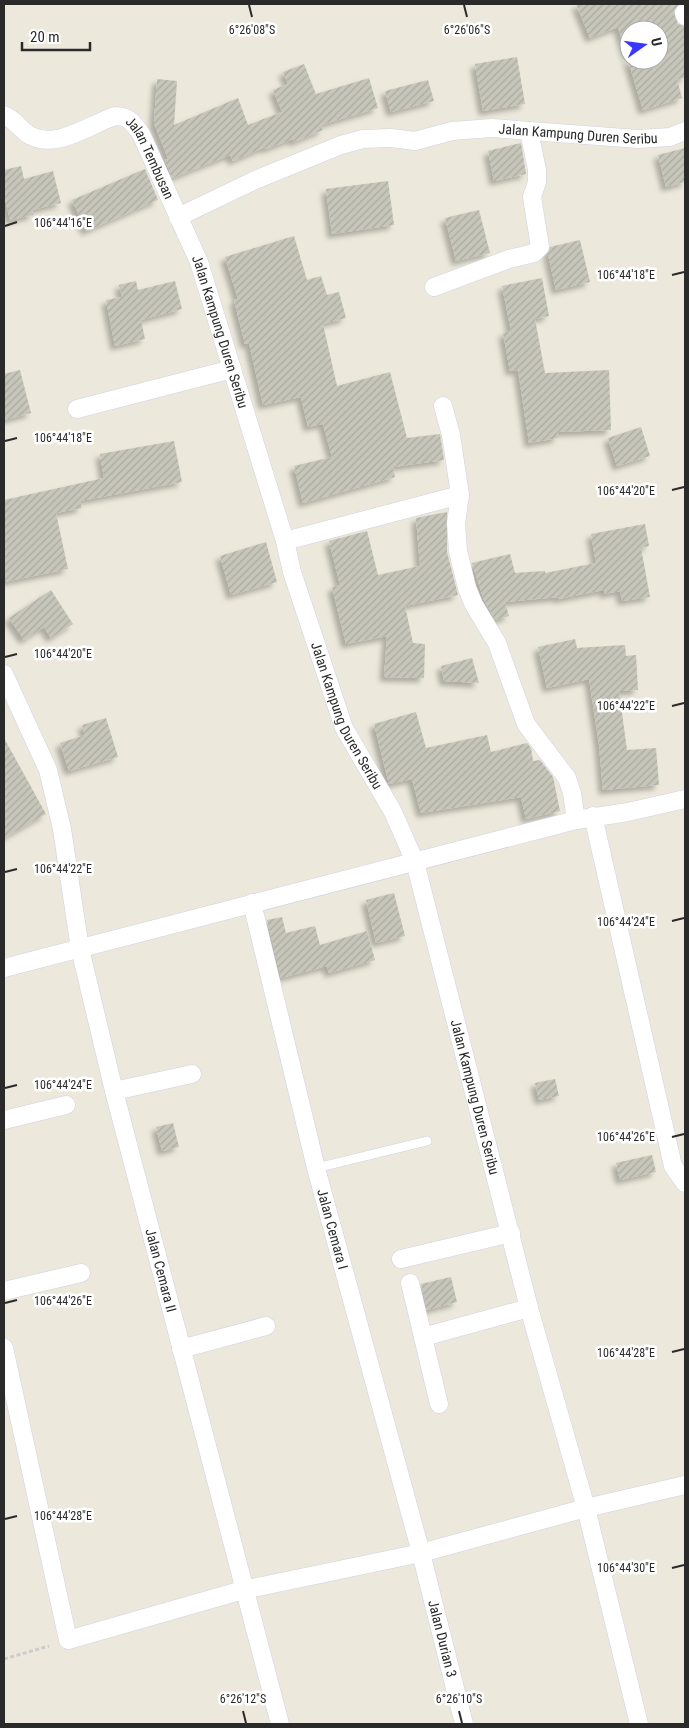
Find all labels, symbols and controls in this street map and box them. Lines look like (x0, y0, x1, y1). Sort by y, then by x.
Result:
scale bar (22, 20, 90, 52)
north arrow (619, 20, 669, 70)
text: 6°26'08"S (229, 23, 275, 37)
text: 6°26'06"S (444, 23, 490, 37)
text: 20 m (30, 28, 60, 46)
text: U (648, 36, 665, 48)
street label: Jalan Tembusan (123, 113, 177, 202)
street label: Jalan Kampung Duren Seribu (498, 121, 658, 147)
text: 106°44'16"E (34, 216, 92, 230)
street label: Jalan Kampung Duren Seribu (189, 252, 252, 410)
text: 106°44'18"E (597, 268, 655, 282)
text: 106°44'18"E (34, 431, 92, 445)
text: 106°44'20"E (597, 484, 655, 498)
street label: Jalan Kampung Duren Seribu (308, 640, 386, 792)
text: 106°44'20"E (34, 647, 92, 661)
text: 106°44'22"E (597, 699, 655, 713)
text: 106°44'22"E (34, 862, 92, 876)
text: 106°44'24"E (597, 915, 655, 929)
street label: Jalan Kampung Duren Seribu (448, 1018, 503, 1176)
text: 106°44'24"E (34, 1078, 92, 1092)
text: 106°44'26"E (597, 1130, 655, 1144)
street label: Jalan Cemara I (314, 1187, 351, 1271)
street label: Jalan Cemara II (142, 1227, 180, 1314)
text: 106°44'26"E (34, 1294, 92, 1308)
text: 106°44'28"E (597, 1346, 655, 1360)
text: 106°44'28"E (34, 1509, 92, 1523)
text: 106°44'30"E (597, 1561, 655, 1575)
street label: Jalan Durian 3 (425, 1598, 460, 1679)
text: 6°26'12"S (220, 1692, 266, 1706)
text: 6°26'10"S (436, 1692, 482, 1706)

